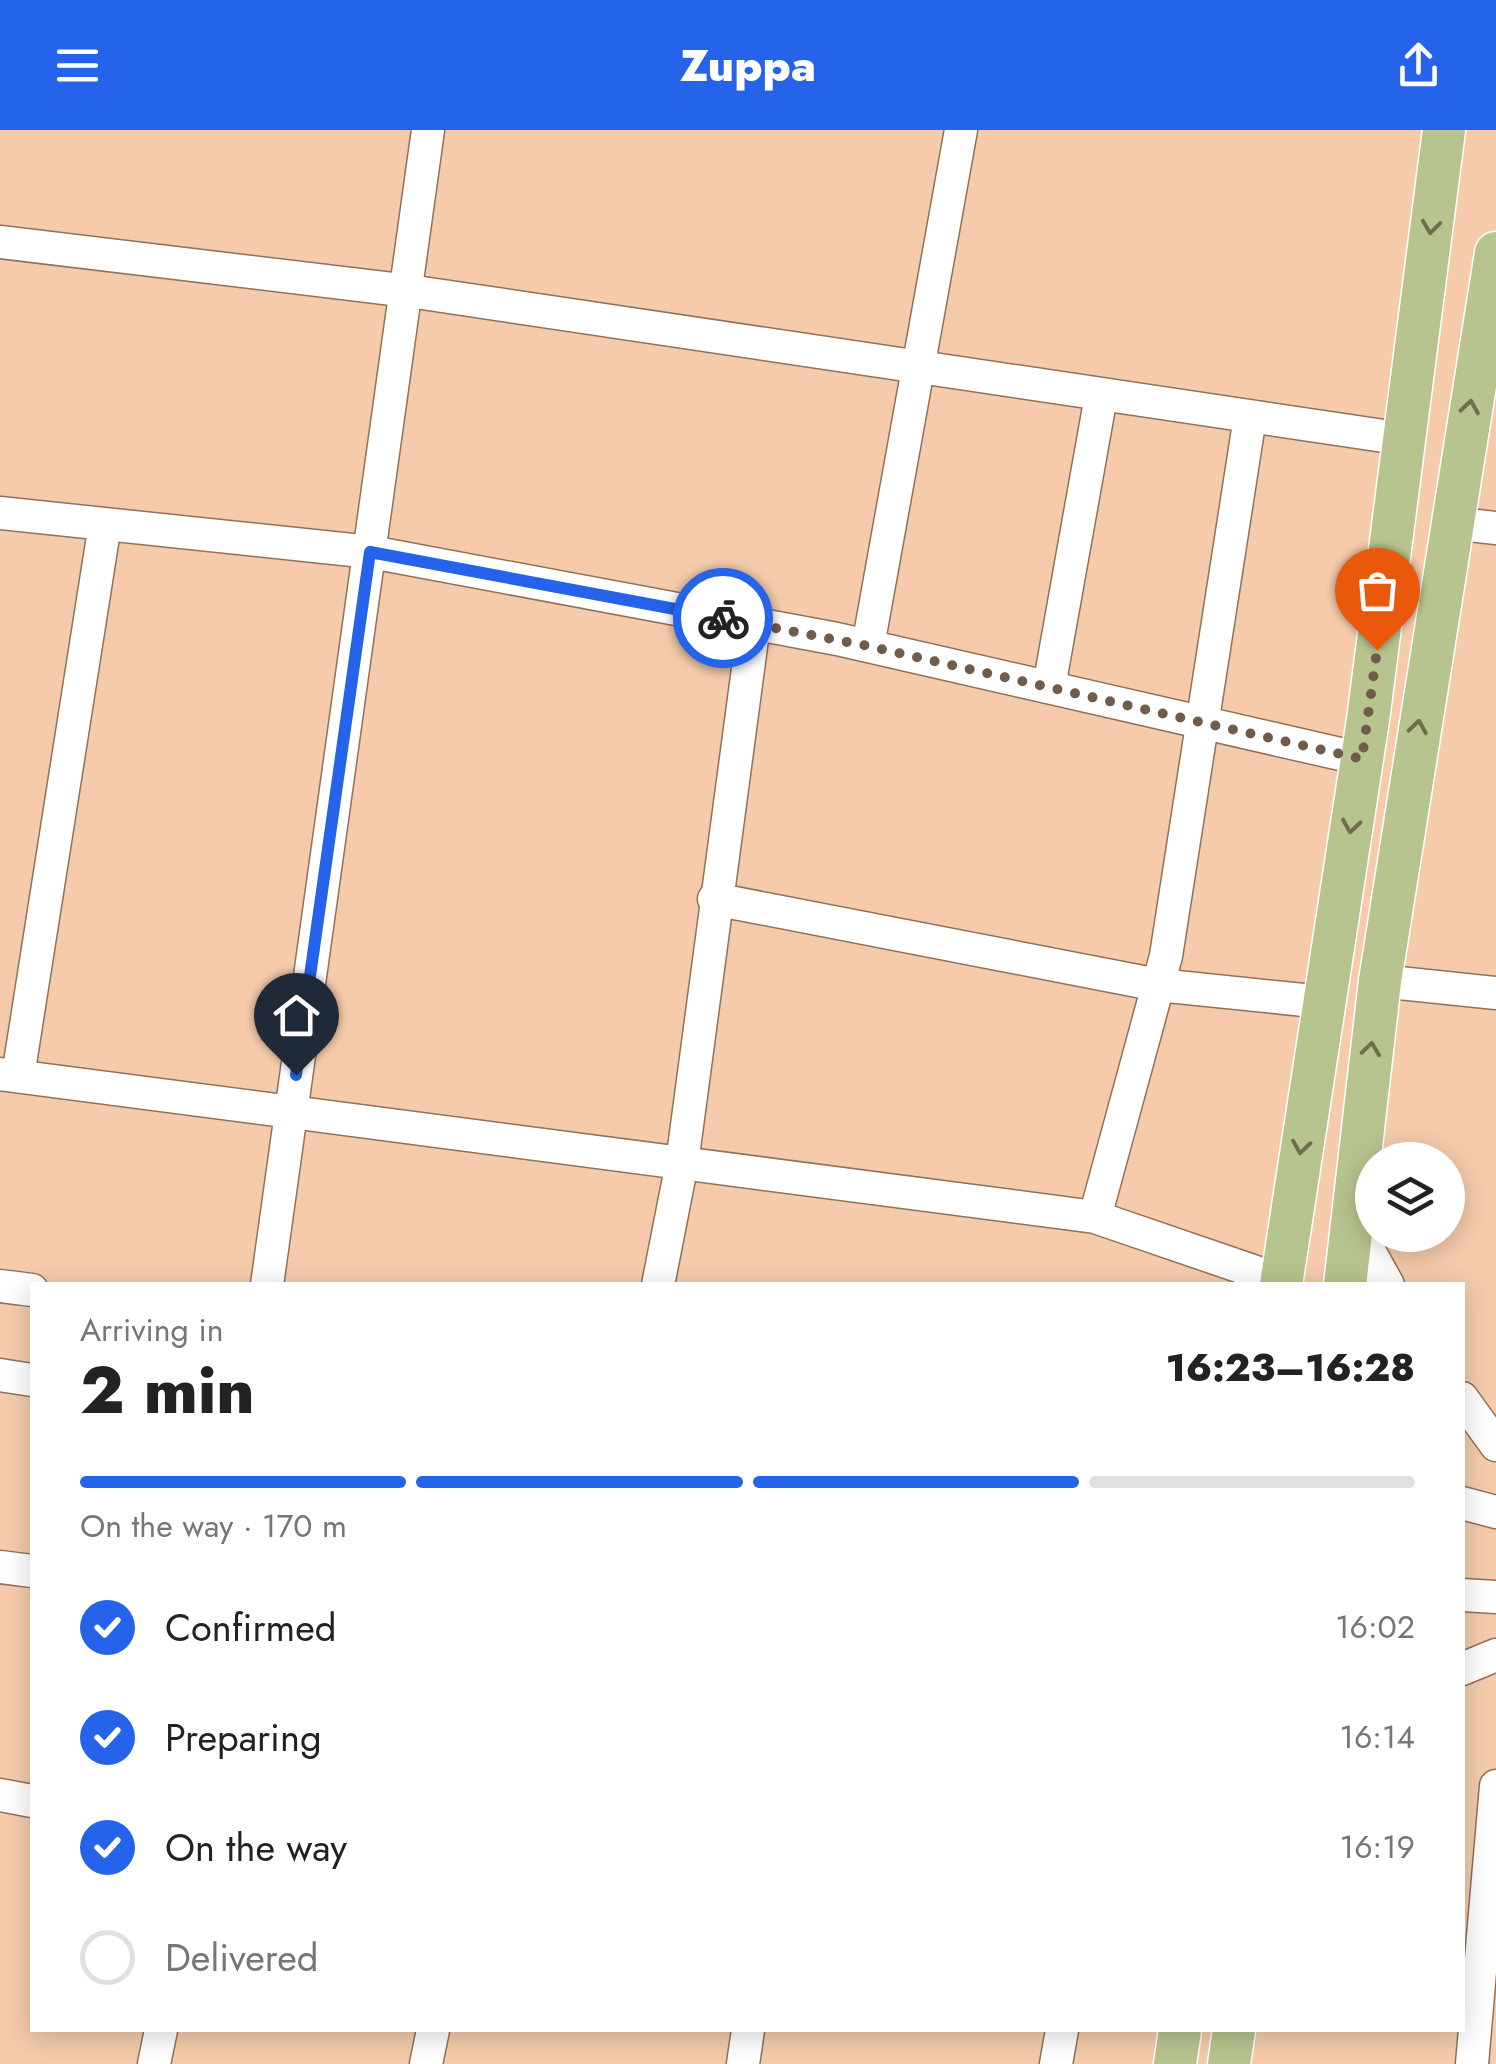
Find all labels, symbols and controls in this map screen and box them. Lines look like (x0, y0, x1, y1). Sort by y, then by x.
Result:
text: Zuppa (680, 33, 816, 98)
icon: menu (50, 38, 105, 93)
icon: share (1391, 38, 1446, 93)
one-way arrow (1422, 218, 1443, 235)
one-way arrow (1459, 398, 1480, 415)
pin (1335, 548, 1420, 651)
icon: bag (1350, 563, 1405, 618)
courier (673, 568, 773, 668)
icon: bike (696, 591, 751, 646)
one-way arrow (1407, 719, 1428, 736)
one-way arrow (1341, 818, 1362, 835)
pin (254, 973, 339, 1076)
icon: home (269, 988, 324, 1043)
one-way arrow (1359, 1041, 1380, 1057)
one-way arrow (1291, 1139, 1312, 1156)
map controls (1355, 1142, 1465, 1252)
button: layers (1355, 1142, 1465, 1252)
text: Arriving in (80, 1307, 224, 1353)
text: 16:23–16:28 (1166, 1340, 1415, 1395)
text: 2 min (80, 1343, 255, 1437)
text: On the way · 170 m (80, 1503, 347, 1549)
icon: check (80, 1600, 135, 1655)
text: Confirmed (165, 1600, 336, 1655)
text: 16:02 (1335, 1604, 1415, 1650)
icon: check (80, 1710, 135, 1765)
text: Preparing (165, 1710, 322, 1765)
text: 16:14 (1340, 1714, 1415, 1760)
icon: check (80, 1820, 135, 1875)
text: On the way (165, 1820, 347, 1875)
text: 16:19 (1340, 1824, 1415, 1870)
text: Delivered (165, 1930, 318, 1985)

